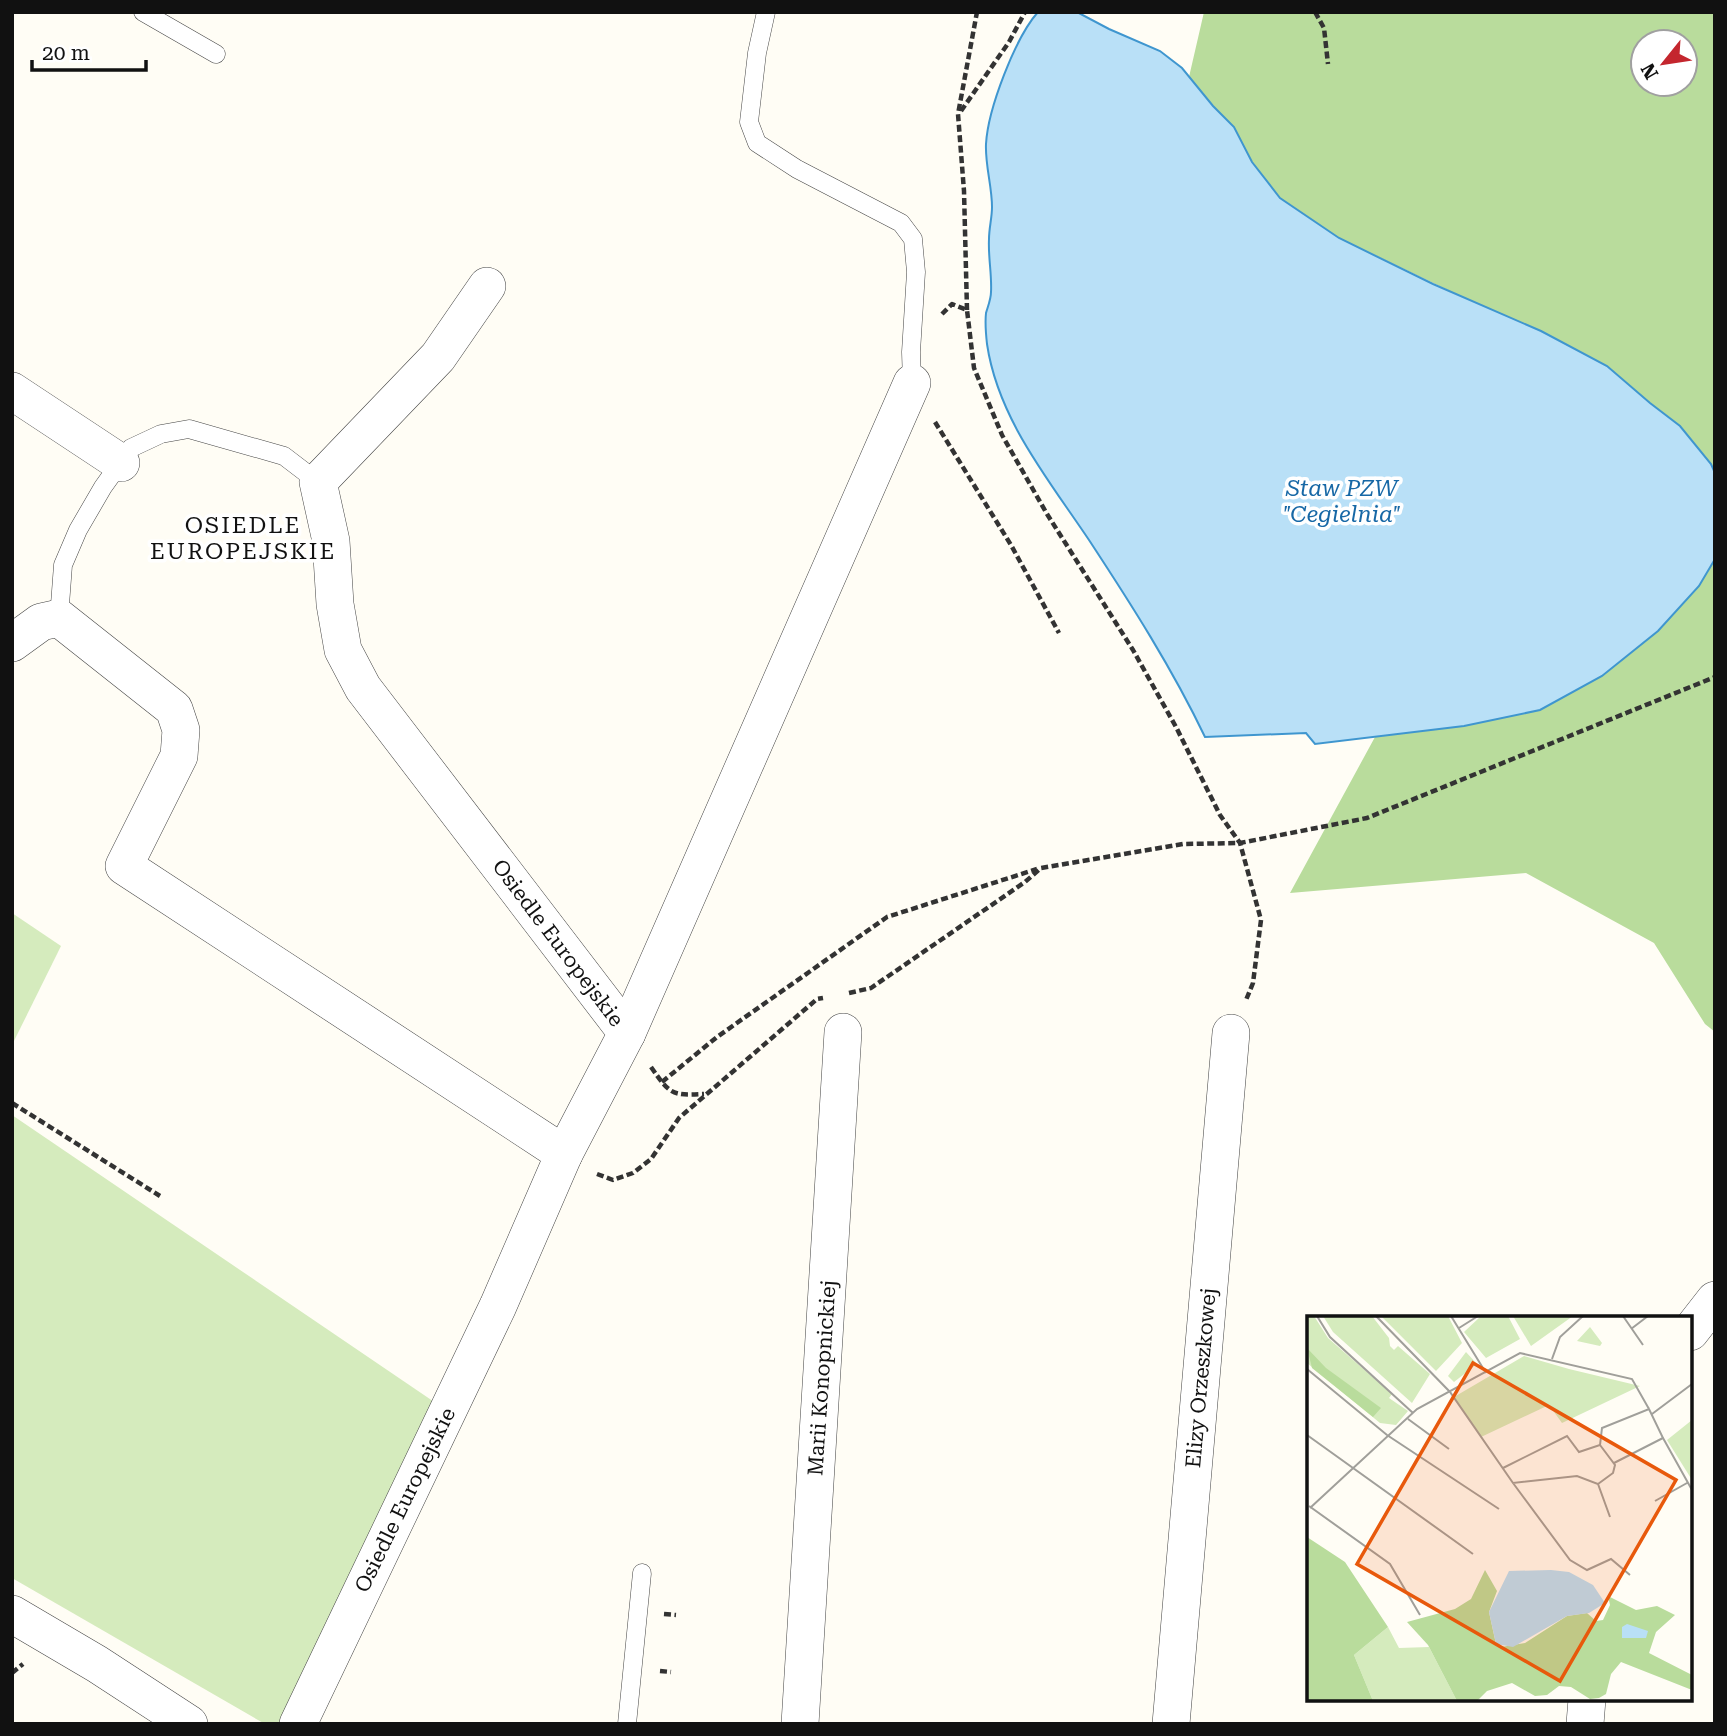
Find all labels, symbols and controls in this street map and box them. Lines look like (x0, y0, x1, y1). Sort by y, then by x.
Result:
scale bar (32, 28, 145, 72)
north arrow (1629, 28, 1699, 98)
text: 20 m (42, 41, 90, 65)
text: N (1636, 59, 1663, 83)
water label: Staw PZW "Cegielnia" (1283, 475, 1401, 528)
district label: OSIEDLE EUROPEJSKIE (150, 512, 336, 565)
street label: Osiedle Europejskie (487, 855, 629, 1031)
street label: Marii Konopnickiej (803, 1279, 841, 1477)
street label: Elizy Orzeszkowej (1181, 1287, 1221, 1469)
inset map (1307, 1316, 1692, 1701)
street label: Osiedle Europejskie (350, 1404, 460, 1596)

